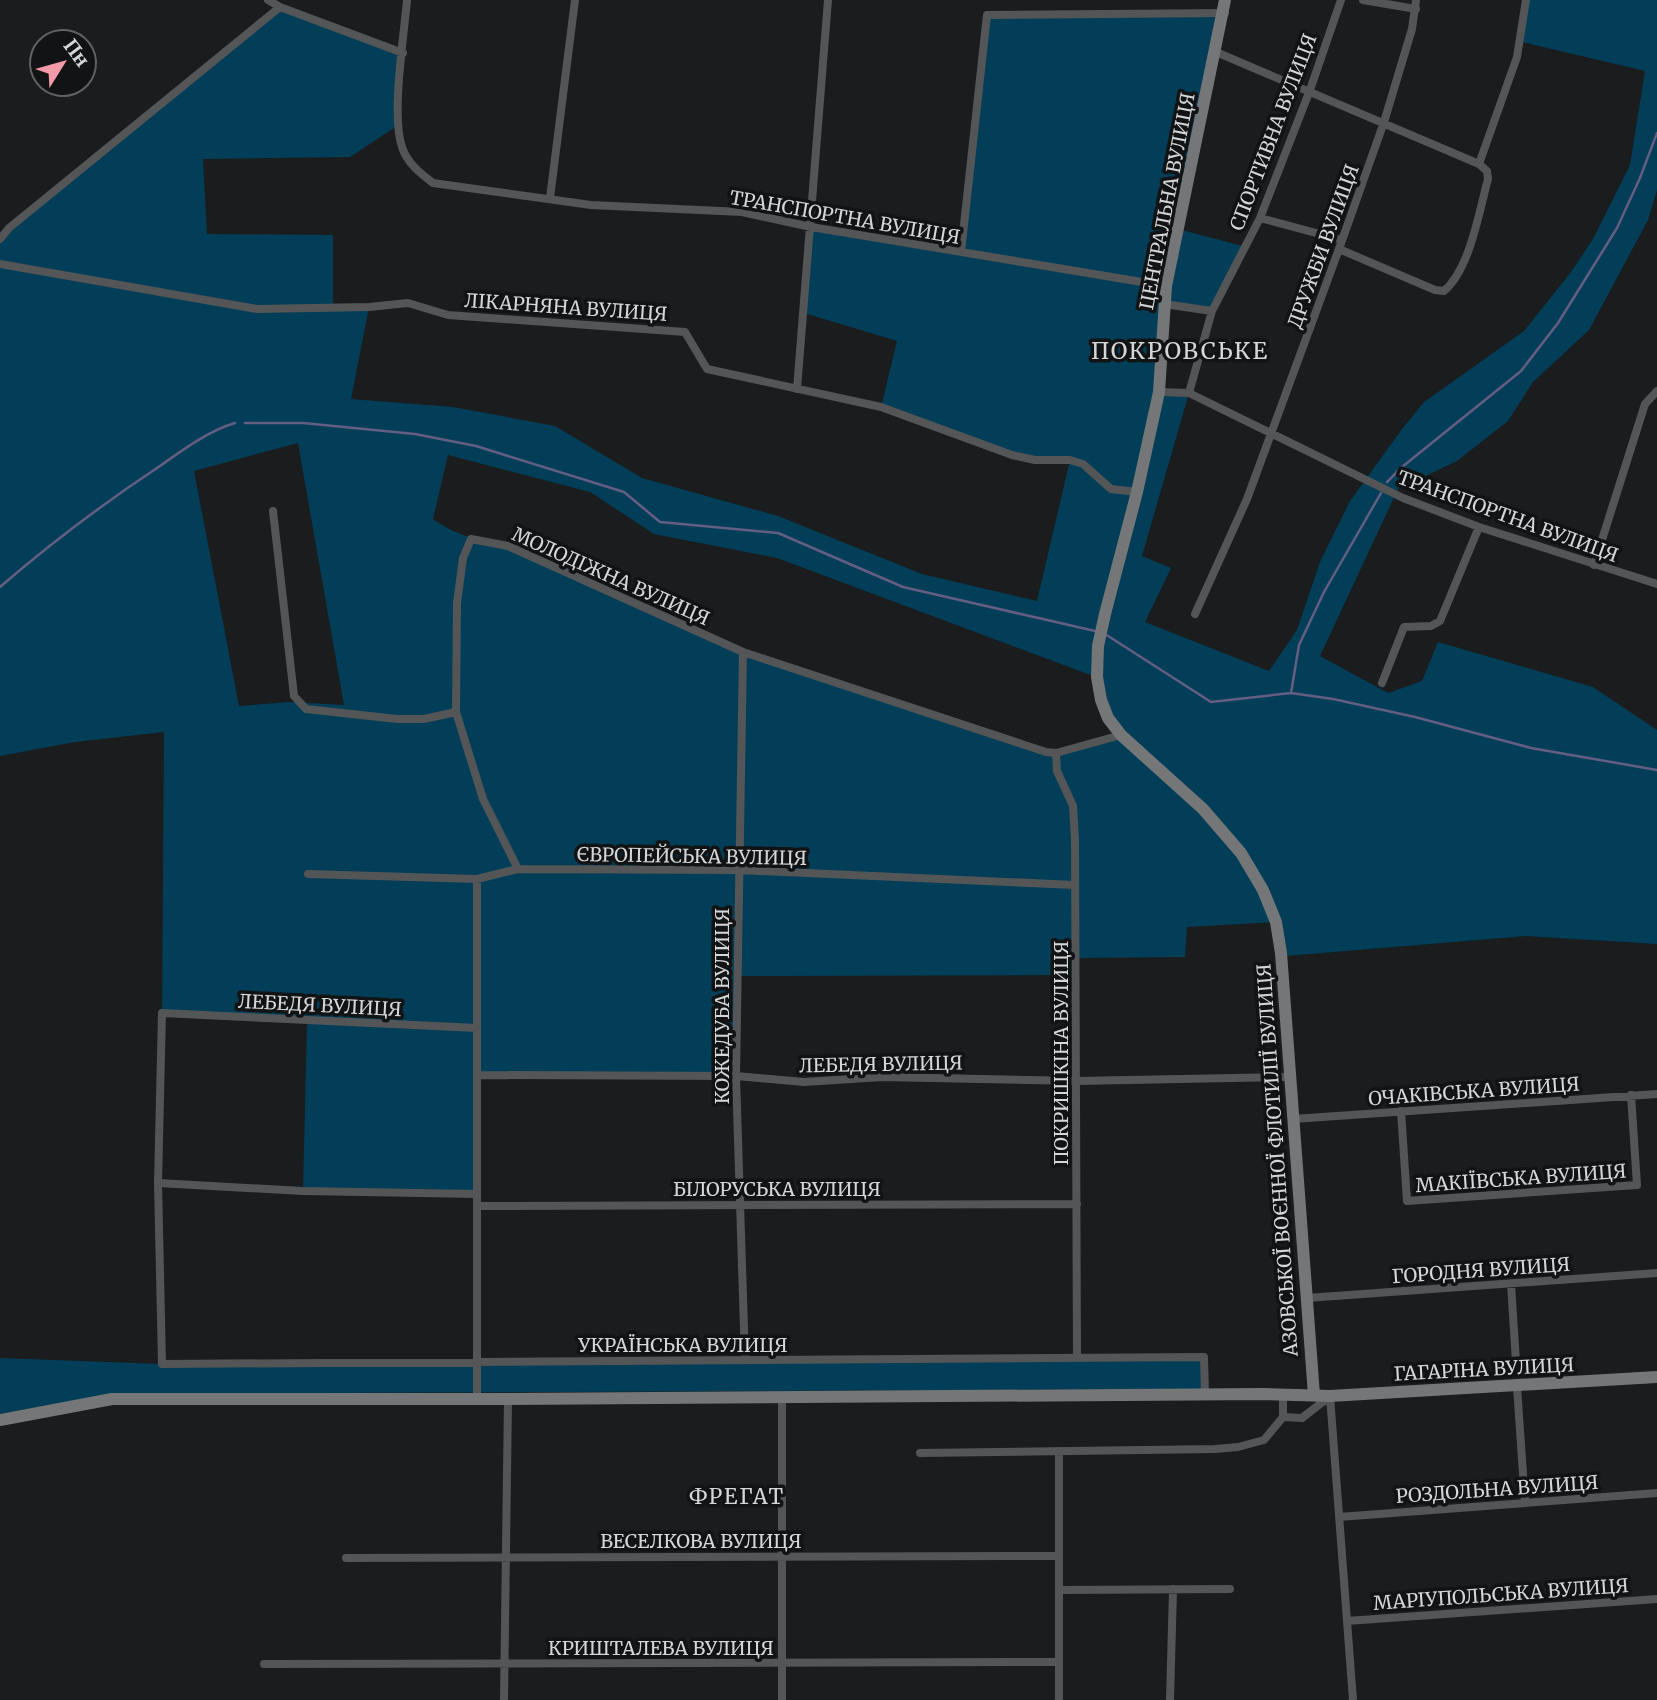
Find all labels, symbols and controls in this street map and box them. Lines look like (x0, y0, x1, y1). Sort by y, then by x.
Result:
north arrow (28, 28, 98, 98)
street label: СПОРТИВНА ВУЛИЦЯ (1224, 30, 1322, 234)
text: Пн (58, 34, 95, 71)
street label: ЦЕНТРАЛЬНА ВУЛИЦЯ (1134, 90, 1200, 312)
street label: ДРУЖБИ ВУЛИЦЯ (1282, 161, 1364, 331)
street label: ТРАНСПОРТНА ВУЛИЦЯ (728, 185, 962, 249)
street label: ЛІКАРНЯНА ВУЛИЦЯ (464, 288, 668, 326)
district label: ПОКРОВСЬКЕ (1091, 336, 1269, 365)
street label: ТРАНСПОРТНА ВУЛИЦЯ (1394, 465, 1622, 567)
street label: МОЛОДІЖНА ВУЛИЦЯ (509, 522, 713, 630)
street label: ЄВРОПЕЙСЬКА ВУЛИЦЯ (577, 842, 807, 870)
street label: КОЖЕДУБА ВУЛИЦЯ (710, 908, 734, 1104)
street label: ПОКРИШКІНА ВУЛИЦЯ (1049, 940, 1073, 1166)
street label: АЗОВСЬКОЇ ВОЄННОЇ ФЛОТИЛІЇ ВУЛИЦЯ (1251, 963, 1303, 1358)
street label: ЛЕБЕДЯ ВУЛИЦЯ (238, 989, 402, 1021)
street label: ЛЕБЕДЯ ВУЛИЦЯ (799, 1051, 963, 1077)
street label: ОЧАКІВСЬКА ВУЛИЦЯ (1367, 1072, 1581, 1110)
street label: МАКІЇВСЬКА ВУЛИЦЯ (1415, 1159, 1627, 1197)
street label: БІЛОРУСЬКА ВУЛИЦЯ (673, 1177, 881, 1201)
street label: ГОРОДНЯ ВУЛИЦЯ (1391, 1252, 1571, 1288)
street label: УКРАЇНСЬКА ВУЛИЦЯ (577, 1333, 788, 1357)
street label: ГАГАРІНА ВУЛИЦЯ (1393, 1352, 1575, 1386)
street label: РОЗДОЛЬНА ВУЛИЦЯ (1395, 1470, 1599, 1508)
district label: ФРЕГАТ (689, 1483, 785, 1510)
street label: ВЕСЕЛКОВА ВУЛИЦЯ (600, 1529, 802, 1553)
street label: МАРІУПОЛЬСЬКА ВУЛИЦЯ (1372, 1573, 1630, 1615)
street label: КРИШТАЛЕВА ВУЛИЦЯ (548, 1636, 774, 1660)

